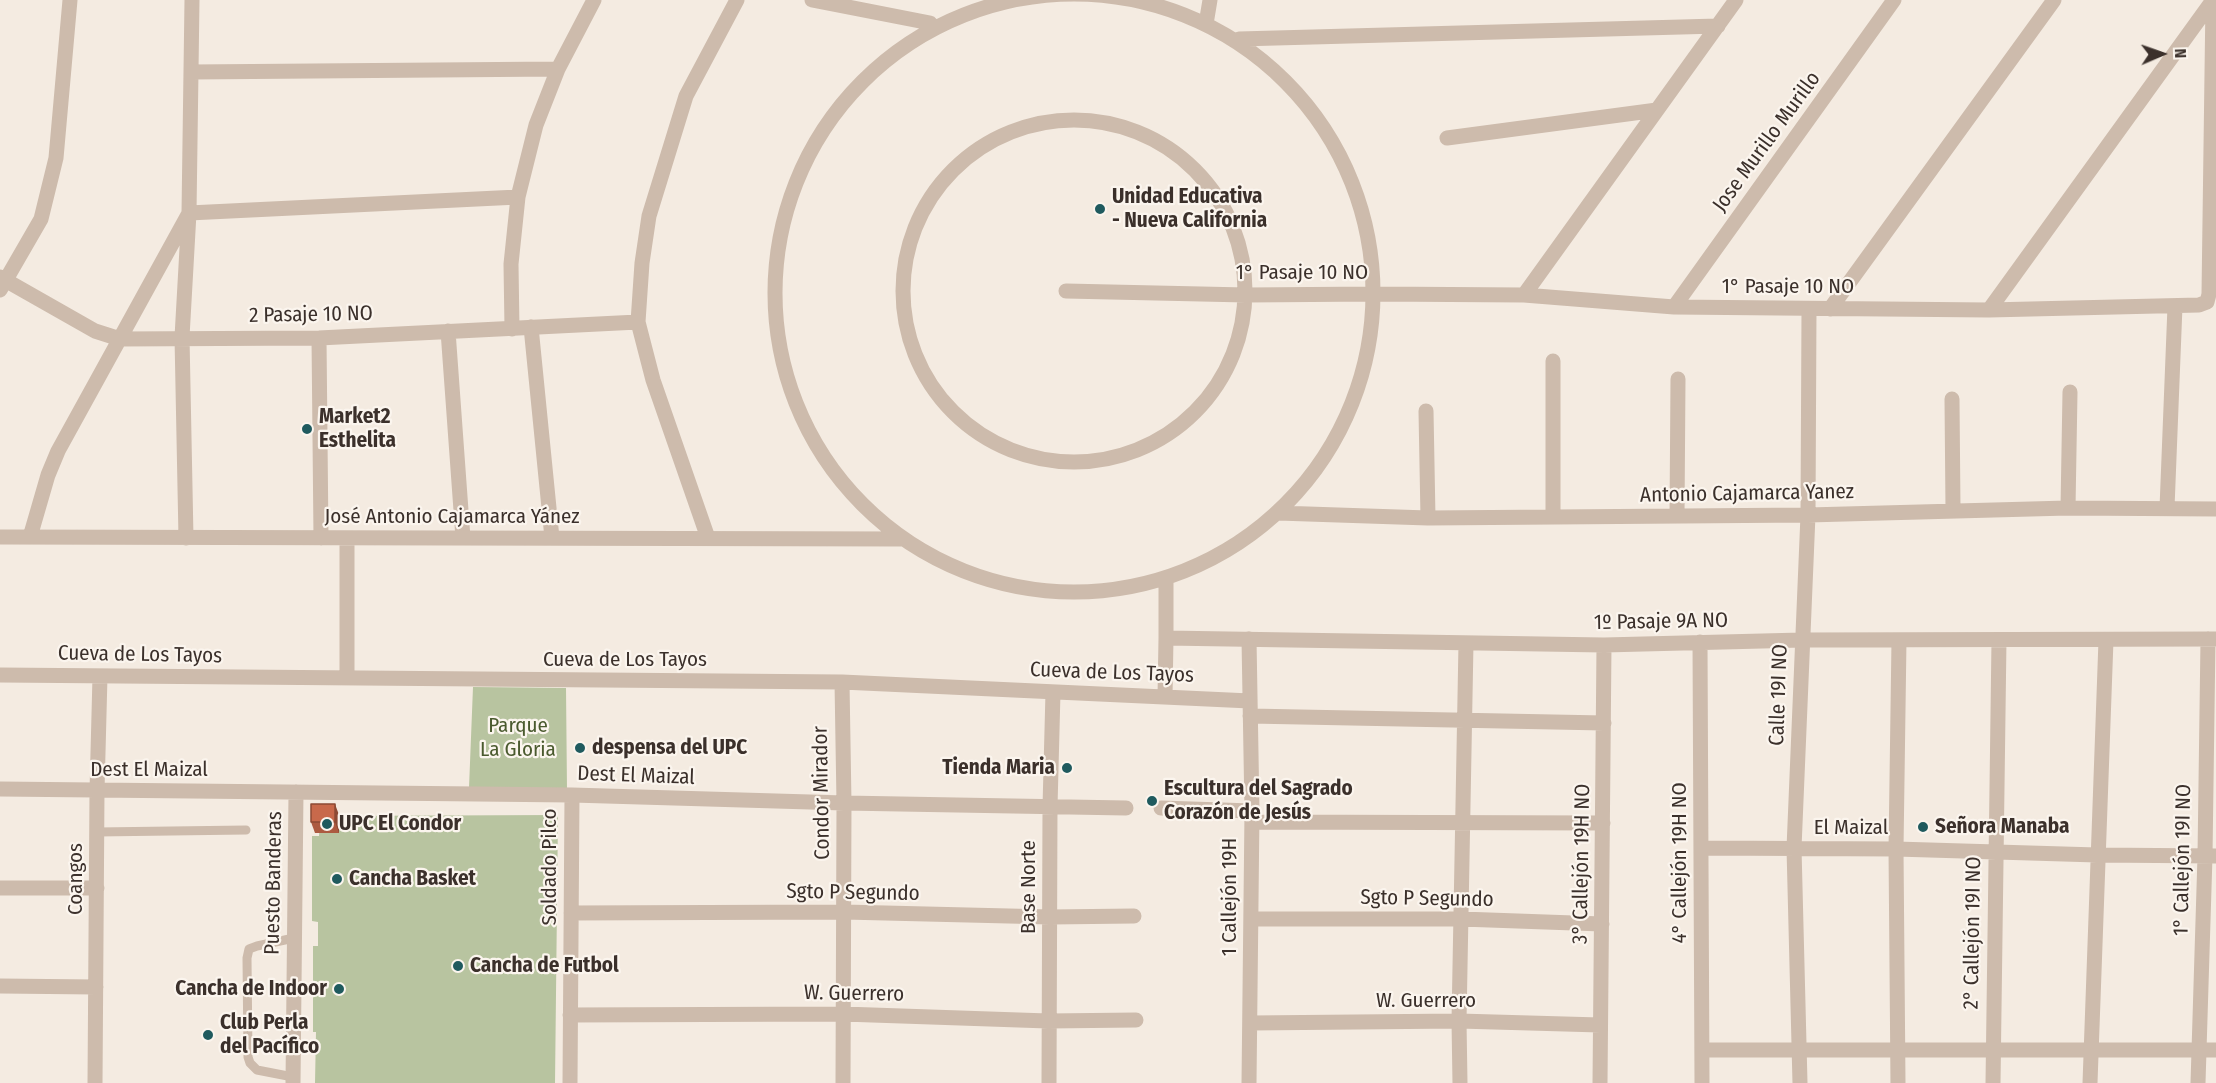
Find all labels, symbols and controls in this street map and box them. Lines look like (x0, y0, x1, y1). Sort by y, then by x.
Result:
north arrow (2132, 24, 2192, 84)
text: N (2171, 48, 2190, 58)
street label: Jose Murillo Murillo (1708, 67, 1826, 217)
place label: Unidad Educativa - Nueva California (1112, 184, 1267, 234)
marker: Unidad Educativa - Nueva California (1093, 202, 1107, 216)
street label: 1° Pasaje 10 NO (1236, 260, 1368, 286)
street label: 1° Pasaje 10 NO (1722, 274, 1854, 300)
street label: 2 Pasaje 10 NO (249, 301, 373, 329)
place label: Market2 Esthelita (319, 404, 396, 454)
marker: Market2 Esthelita (300, 422, 314, 436)
street label: Antonio Cajamarca Yanez (1640, 480, 1854, 508)
street label: José Antonio Cajamarca Yánez (324, 504, 580, 530)
street label: 1º Pasaje 9A NO (1594, 608, 1728, 636)
street label: Cueva de Los Tayos (58, 641, 222, 669)
street label: Calle 19I NO (1765, 644, 1793, 746)
street label: Cueva de Los Tayos (543, 647, 707, 673)
street label: Cueva de Los Tayos (1030, 658, 1194, 688)
park label: Parque La Gloria (480, 713, 556, 763)
street label: Condor Mirador (808, 726, 836, 860)
place label: despensa del UPC (592, 735, 747, 761)
marker: despensa del UPC (573, 741, 587, 755)
place label: Tienda Maria (942, 755, 1055, 781)
street label: Dest El Maizal (90, 757, 208, 783)
street label: Dest El Maizal (577, 761, 695, 791)
marker: Tienda Maria (1060, 761, 1074, 775)
place label: Escultura del Sagrado Corazón de Jesús (1164, 776, 1353, 826)
street label: 4° Callejón 19H NO (1667, 782, 1693, 944)
street label: 3° Callejón 19H NO (1568, 784, 1596, 944)
street label: 1° Callejón 19I NO (2169, 784, 2197, 936)
marker: Escultura del Sagrado Corazón de Jesús (1145, 794, 1159, 808)
street label: Soldado Pilco (537, 808, 563, 926)
street label: Puesto Banderas (260, 811, 288, 955)
place label: UPC El Condor (339, 811, 461, 837)
place label: Señora Manaba (1935, 814, 2069, 840)
street label: El Maizal (1814, 815, 1888, 841)
marker: UPC El Condor (320, 817, 334, 831)
marker: Señora Manaba (1916, 820, 1930, 834)
street label: 1 Callejón 19H (1217, 838, 1243, 956)
street label: Base Norte (1016, 840, 1042, 934)
street label: Coangos (63, 843, 89, 915)
street label: 2° Callejón 19I NO (1959, 856, 1987, 1010)
place label: Cancha Basket (349, 866, 476, 892)
marker: Cancha Basket (330, 872, 344, 886)
street label: Sgto P Segundo (786, 879, 920, 907)
street label: Sgto P Segundo (1360, 885, 1494, 913)
place label: Cancha de Futbol (470, 953, 619, 979)
marker: Cancha de Futbol (451, 959, 465, 973)
place label: Cancha de Indoor (175, 976, 327, 1002)
street label: W. Guerrero (804, 981, 904, 1007)
marker: Cancha de Indoor (332, 982, 346, 996)
street label: W. Guerrero (1376, 988, 1476, 1014)
place label: Club Perla del Pacífico (220, 1010, 319, 1060)
marker: Club Perla del Pacífico (201, 1028, 215, 1042)

